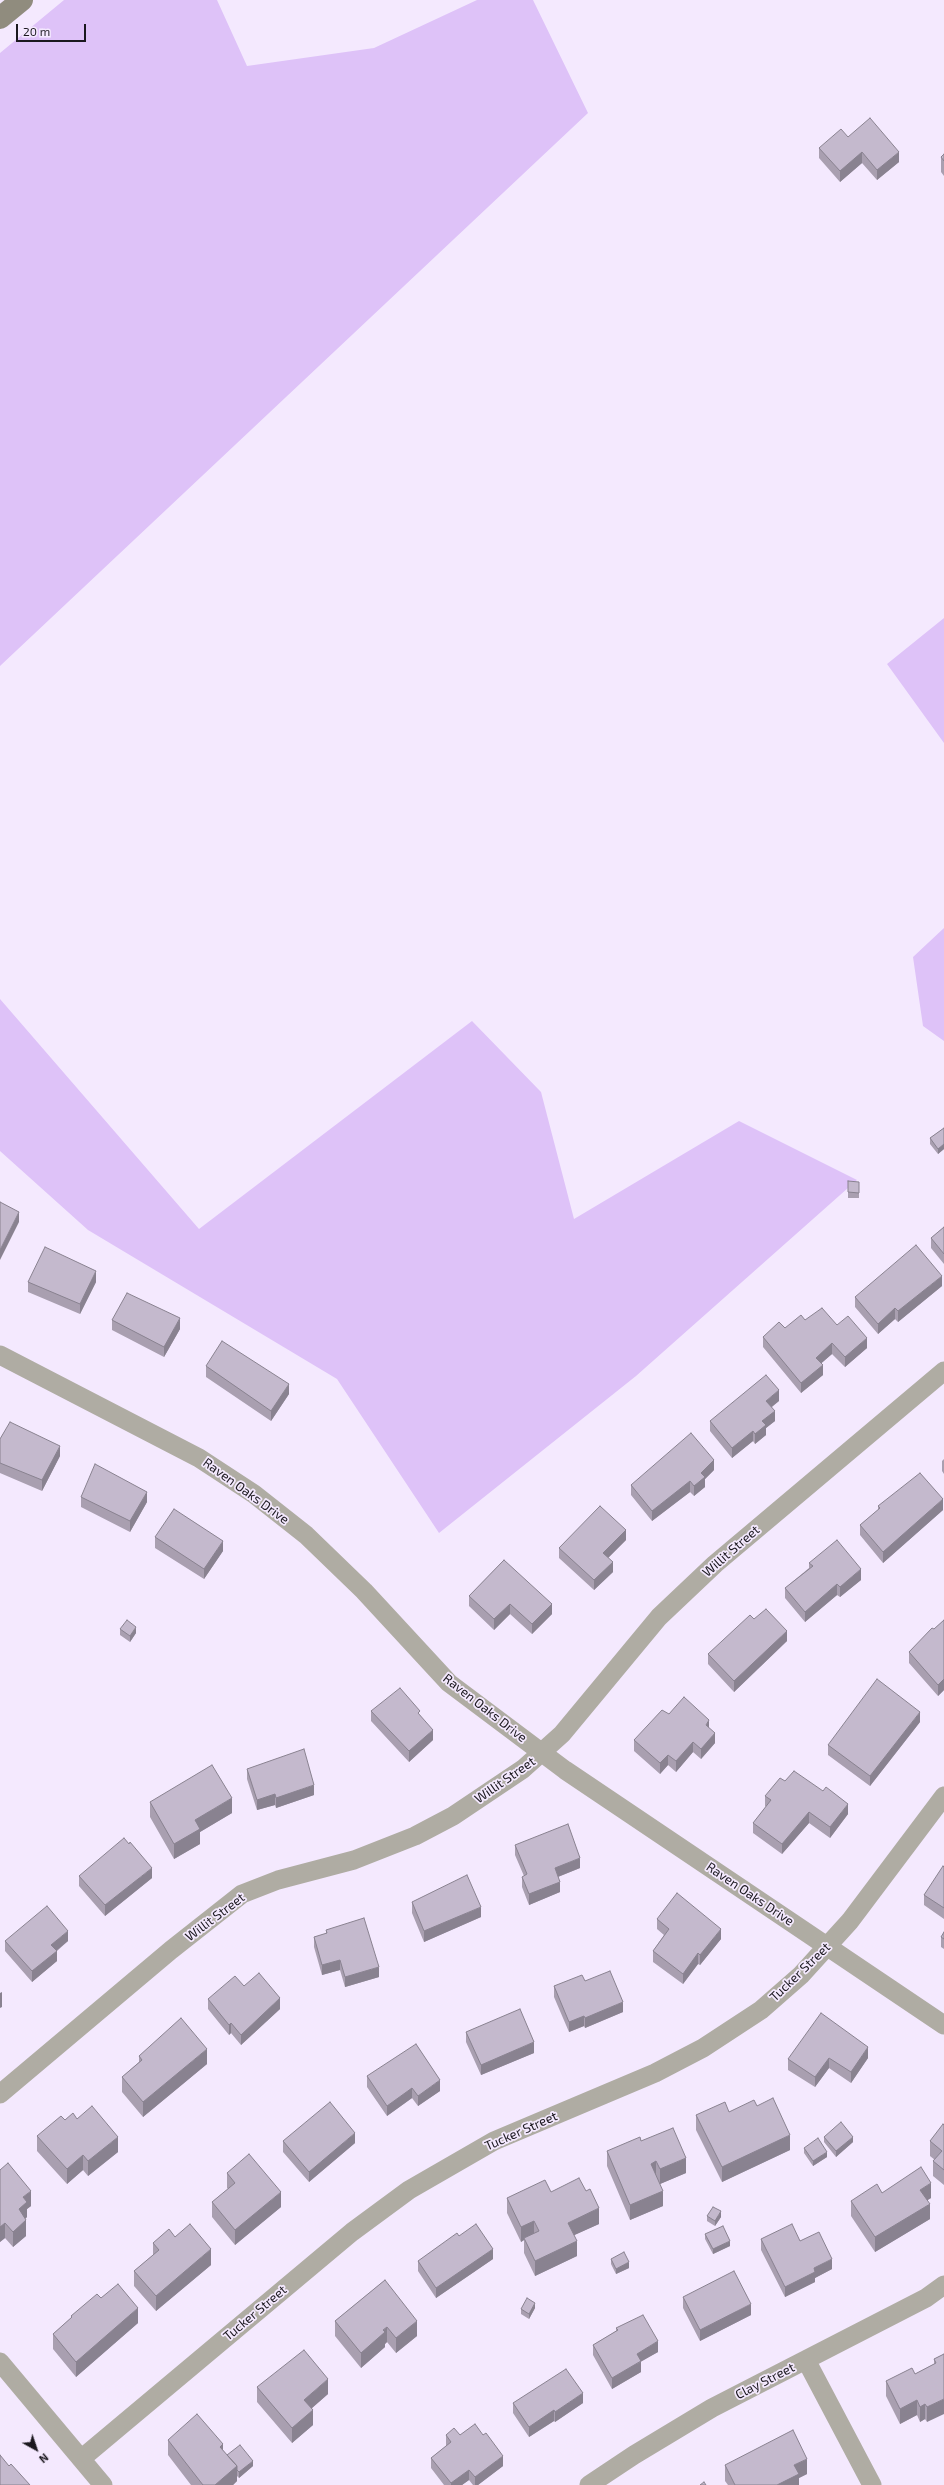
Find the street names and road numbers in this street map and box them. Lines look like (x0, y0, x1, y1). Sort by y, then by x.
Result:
street label: Raven Oaks Drive (200, 1455, 292, 1527)
street label: Willit Street (699, 1522, 763, 1580)
street label: Raven Oaks Drive (440, 1670, 530, 1746)
street label: Willit Street (472, 1753, 538, 1807)
street label: Raven Oaks Drive (703, 1859, 797, 1929)
street label: Willit Street (182, 1890, 248, 1944)
street label: Tucker Street (767, 1939, 833, 2005)
street label: Tucker Street (482, 2108, 560, 2154)
street label: Tucker Street (220, 2282, 290, 2344)
street label: Clay Street (733, 2359, 797, 2403)

